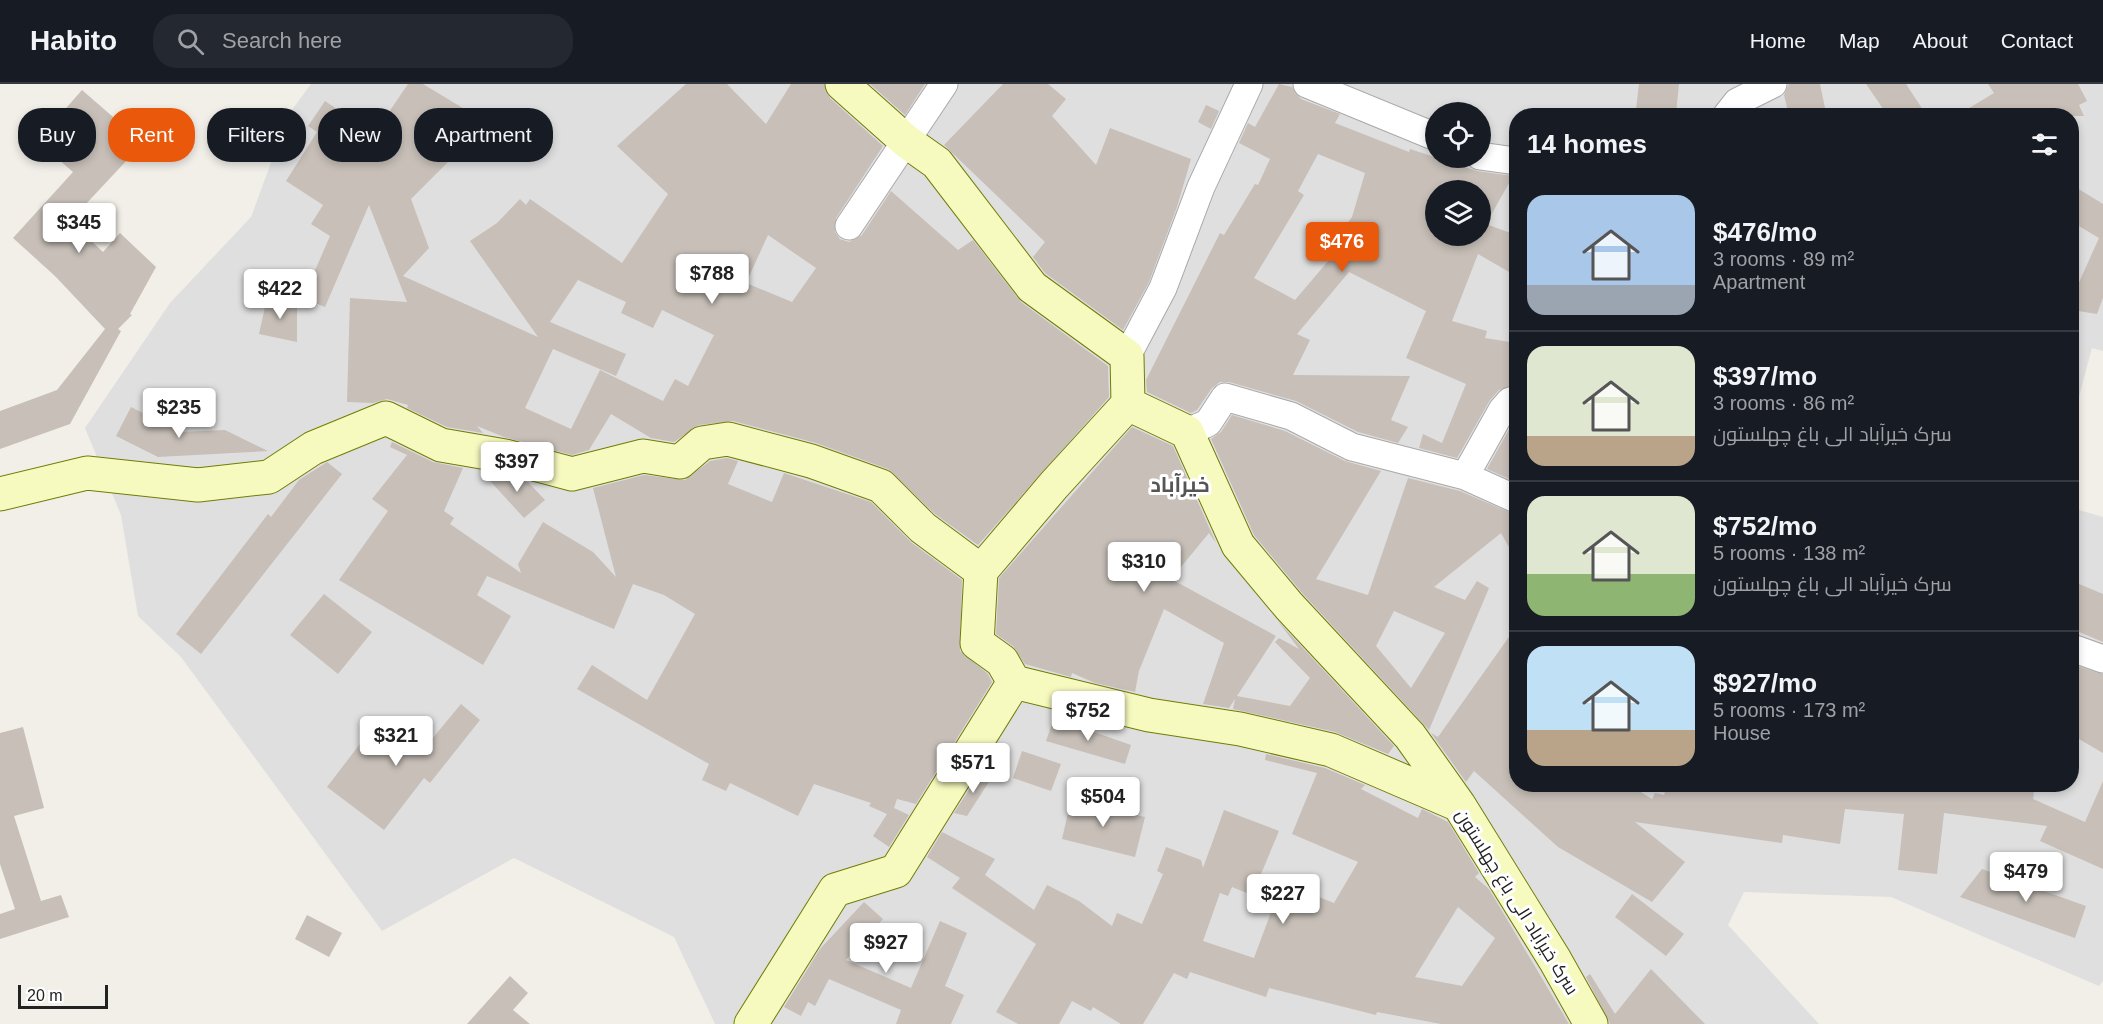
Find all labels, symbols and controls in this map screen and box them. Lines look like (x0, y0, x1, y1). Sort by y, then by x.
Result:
search box (153, 14, 573, 68)
text: Habito (30, 25, 117, 56)
icon: search (174, 25, 207, 58)
text: Search here (222, 28, 342, 53)
text: Home (1750, 29, 1806, 52)
text: Map (1839, 29, 1880, 52)
text: About (1913, 29, 1968, 52)
text: Contact (2001, 29, 2073, 52)
map controls (1425, 102, 1491, 246)
button: locate (1425, 102, 1491, 168)
chip: Buy (18, 108, 96, 162)
chip: Rent (108, 108, 195, 162)
chip: Filters (207, 108, 306, 162)
chip: New (318, 108, 402, 162)
chip: Apartment (414, 108, 553, 162)
icon: filters (2028, 128, 2061, 161)
text: 14 homes (1527, 129, 1647, 159)
button: layers (1425, 180, 1491, 246)
pin: $345 (43, 203, 115, 254)
text: $345 (57, 211, 101, 233)
text: $476/mo (1713, 217, 1817, 247)
icon: home (1575, 219, 1647, 291)
pin: $476 (1306, 222, 1378, 273)
text: $476 (1320, 230, 1364, 252)
text: 3 rooms · 89 m² (1713, 248, 1854, 270)
pin: $788 (676, 254, 748, 305)
text: $788 (690, 262, 734, 284)
pin: $422 (244, 269, 316, 320)
text: Apartment (1713, 271, 1805, 293)
text: $422 (258, 277, 302, 299)
text: $397/mo (1713, 361, 1817, 391)
icon: home (1575, 370, 1647, 442)
pin: $235 (143, 388, 215, 439)
text: 3 rooms · 86 m² (1713, 392, 1854, 414)
text: $235 (157, 396, 201, 418)
text: سرک خیرآباد الی باغ چهلستون (1713, 423, 1952, 445)
pin: $397 (481, 442, 553, 493)
text: $397 (495, 450, 539, 472)
district label: خیرآباد (1150, 473, 1210, 497)
text: $752/mo (1713, 511, 1817, 541)
icon: home (1575, 520, 1647, 592)
pin: $310 (1108, 542, 1180, 593)
text: 5 rooms · 138 m² (1713, 542, 1865, 564)
text: $310 (1122, 550, 1166, 572)
text: سرک خیرآباد الی باغ چهلستون (1713, 573, 1952, 595)
text: $927/mo (1713, 668, 1817, 698)
icon: home (1575, 670, 1647, 742)
pin: $752 (1052, 691, 1124, 742)
text: $752 (1066, 699, 1110, 721)
text: 5 rooms · 173 m² (1713, 699, 1865, 721)
pin: $321 (360, 716, 432, 767)
text: House (1713, 722, 1771, 744)
text: $321 (374, 724, 418, 746)
pin: $571 (937, 743, 1009, 794)
text: $571 (951, 751, 995, 773)
pin: $504 (1067, 777, 1139, 828)
text: $504 (1081, 785, 1125, 807)
street label: سرک خیرآباد الی باغ چهلستون (1450, 806, 1582, 999)
pin: $479 (1990, 852, 2062, 903)
text: $479 (2004, 860, 2048, 882)
pin: $227 (1247, 874, 1319, 925)
text: $227 (1261, 882, 1305, 904)
pin: $927 (850, 923, 922, 974)
text: $927 (864, 931, 908, 953)
scale bar (18, 982, 108, 1010)
text: 20 m (27, 987, 63, 1004)

